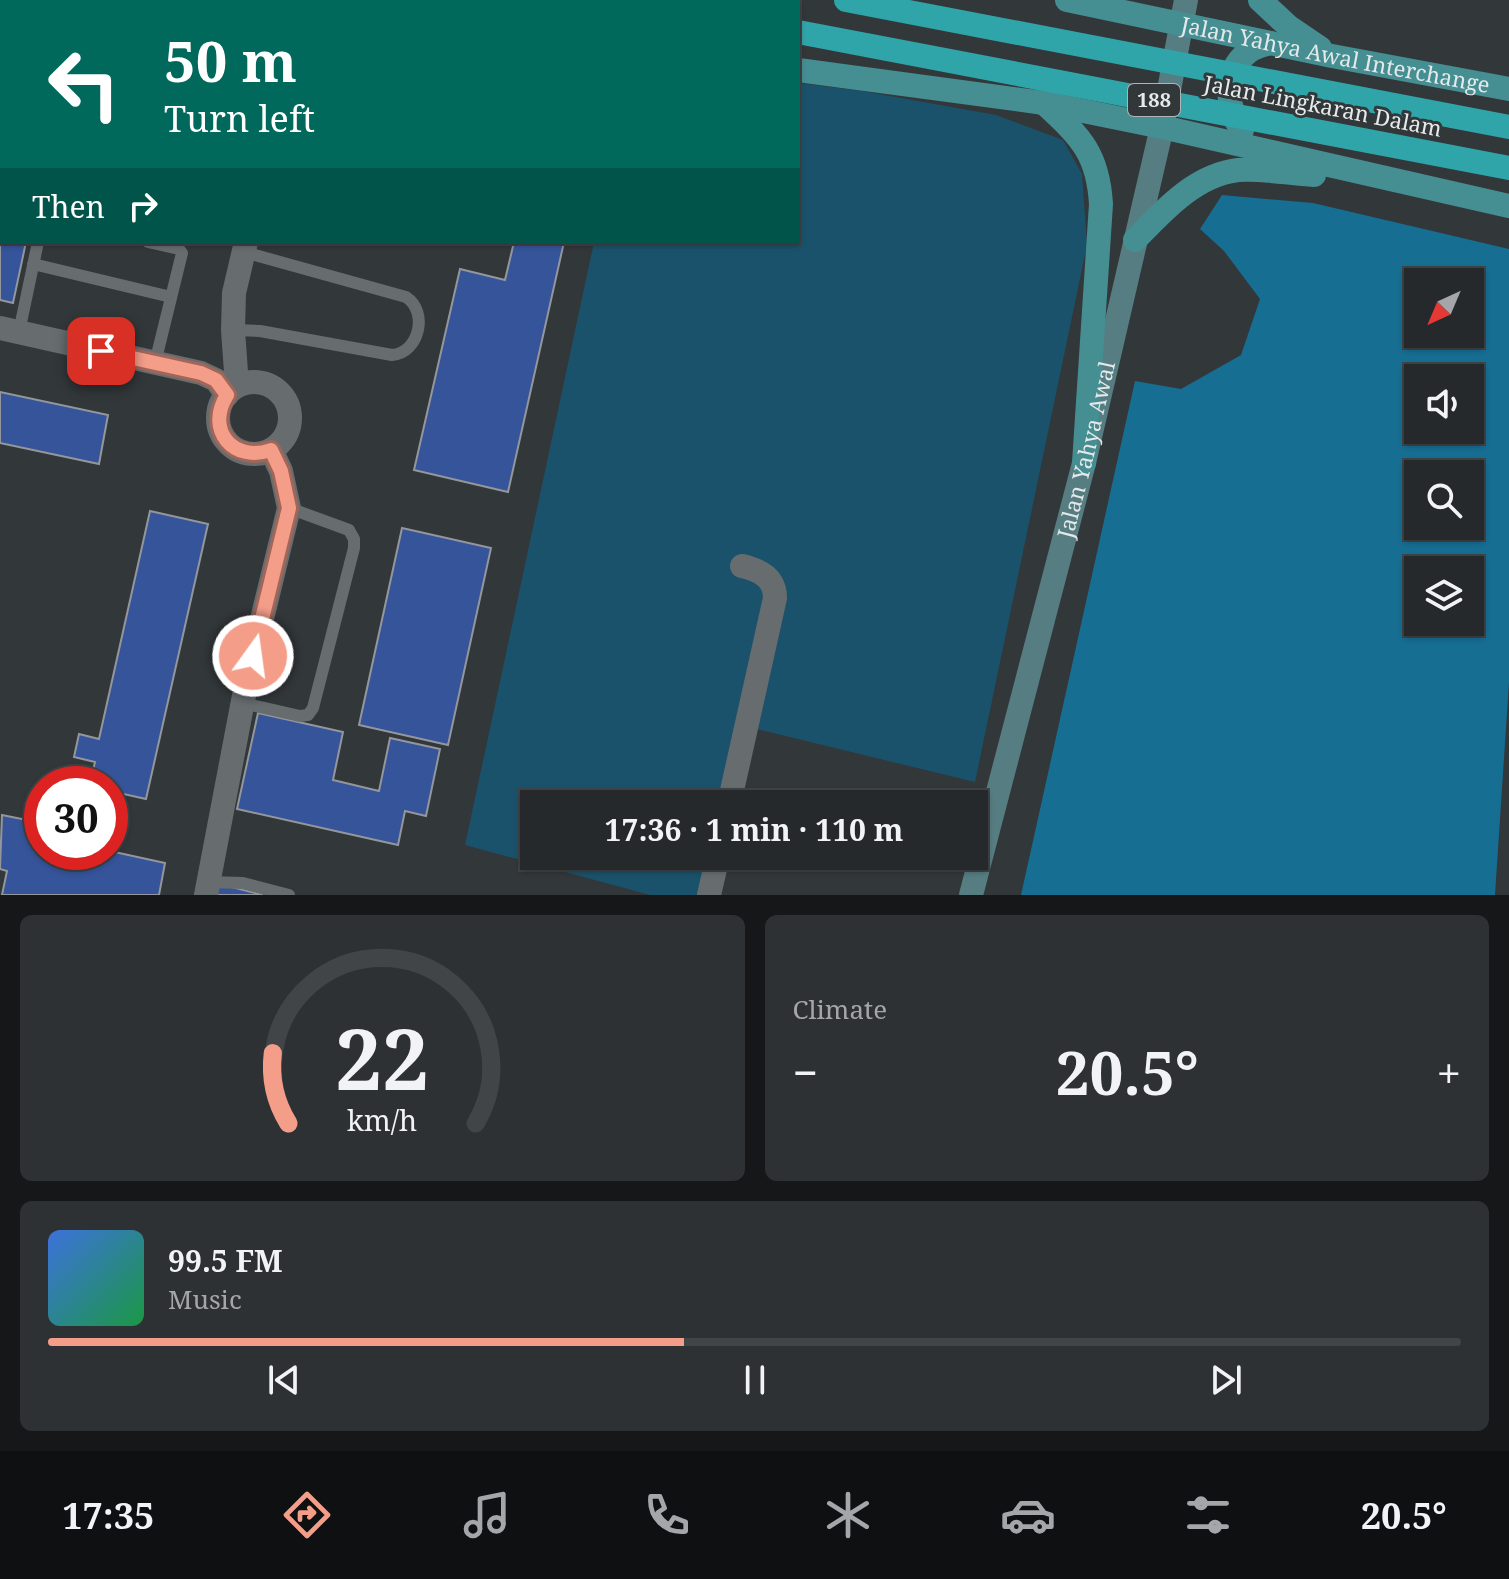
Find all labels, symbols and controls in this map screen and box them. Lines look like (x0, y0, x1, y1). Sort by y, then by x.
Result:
street label: Jalan Yahya Awal Interchange (1177, 8, 1493, 99)
text: 50 m (164, 22, 297, 98)
icon: left (32, 32, 136, 136)
street label: Jalan Lingkaran Dalam (1201, 67, 1445, 143)
road number: 188 (1128, 84, 1180, 116)
text: Turn left (164, 94, 315, 143)
icon: right (121, 184, 165, 228)
text: Then (32, 186, 105, 227)
north arrow (1404, 268, 1484, 348)
map controls (1404, 268, 1484, 636)
pin (67, 317, 135, 385)
icon: arrive (79, 329, 123, 373)
street label: Jalan Yahya Awal (1049, 358, 1121, 542)
button: sound (1404, 364, 1484, 444)
button: search (1404, 460, 1484, 540)
button: layers (1404, 556, 1484, 636)
position arrow (211, 614, 295, 698)
speed limit sign: 30 (24, 766, 128, 870)
text: 17:36 · 1 min · 110 m (605, 809, 903, 850)
text: Climate (793, 991, 887, 1027)
text: 22 (335, 1001, 429, 1114)
text: 20.5° (1056, 1031, 1199, 1113)
text: − (793, 1042, 818, 1102)
text: + (1436, 1042, 1461, 1102)
text: km/h (347, 1100, 417, 1139)
text: 99.5 FM (168, 1240, 283, 1281)
text: Music (168, 1281, 242, 1317)
icon: previous (262, 1358, 306, 1402)
icon: pause (733, 1358, 777, 1402)
icon: next (1204, 1358, 1248, 1402)
icon: directions (279, 1487, 335, 1543)
icon: music (459, 1487, 515, 1543)
icon: phone (639, 1487, 695, 1543)
icon: climate (820, 1487, 876, 1543)
icon: car (1000, 1487, 1056, 1543)
icon: filters (1180, 1487, 1236, 1543)
text: 17:35 (62, 1491, 154, 1540)
text: 20.5° (1361, 1491, 1447, 1540)

